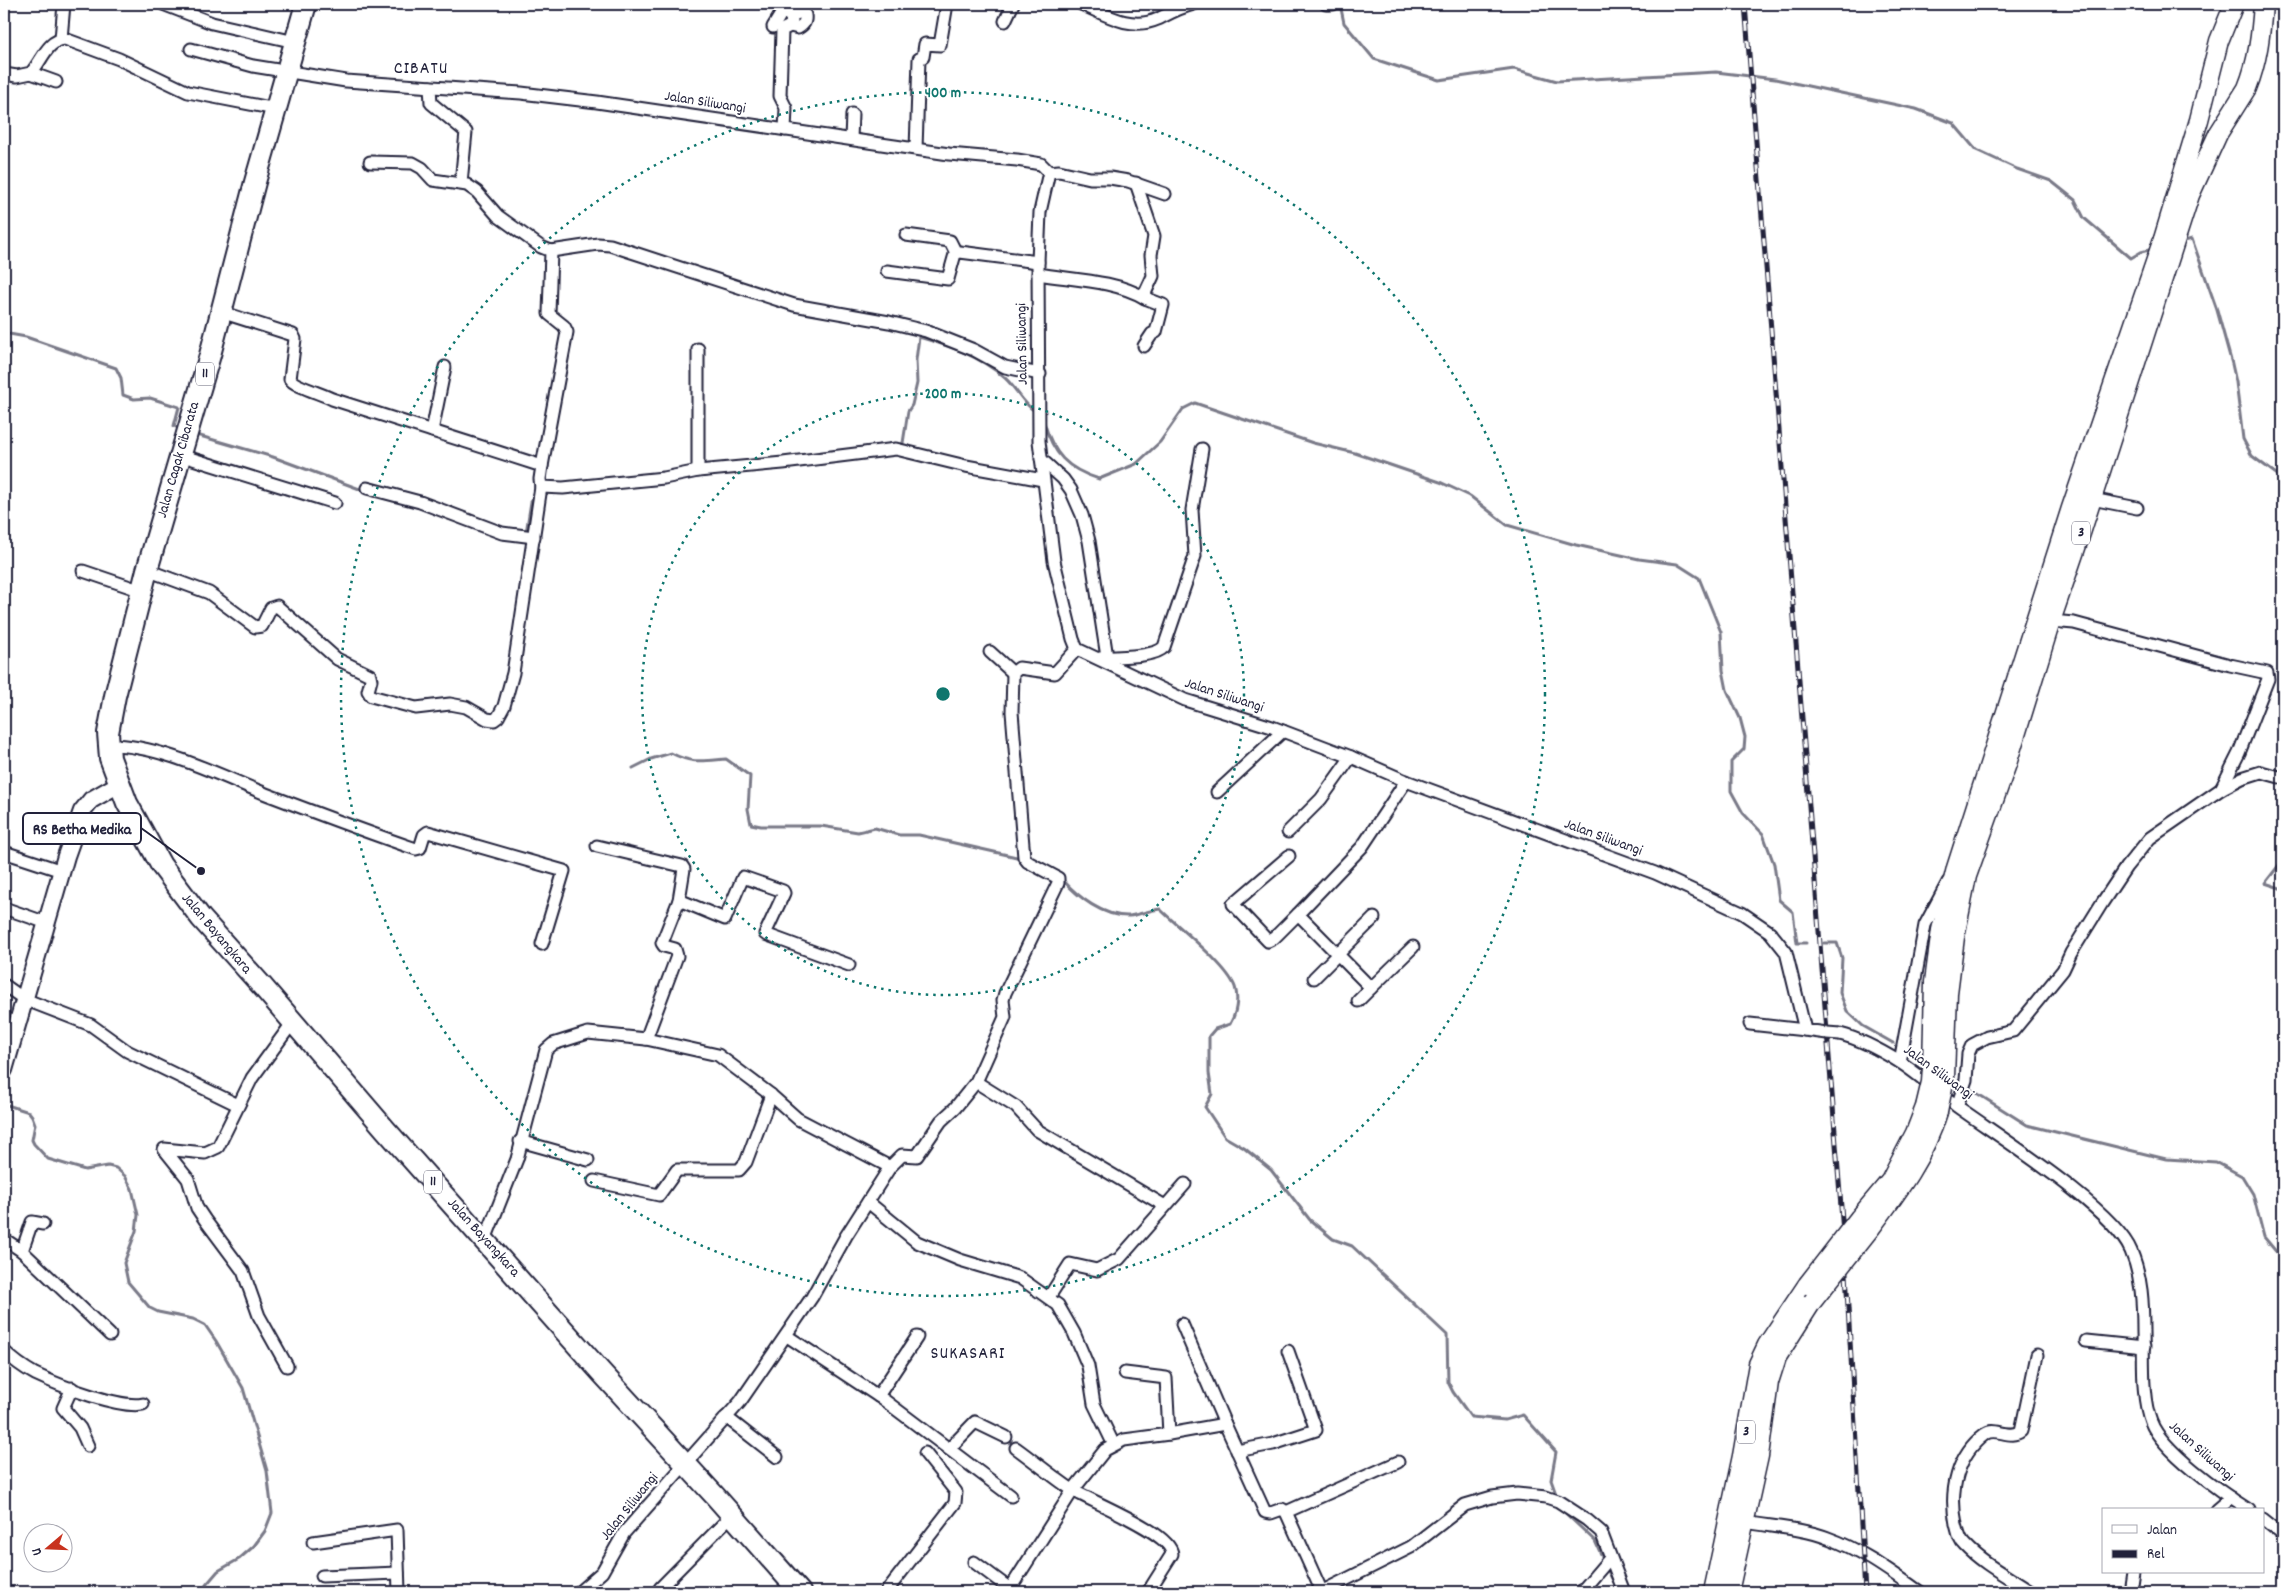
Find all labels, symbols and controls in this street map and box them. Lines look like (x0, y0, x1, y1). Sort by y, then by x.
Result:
district label: CIBATU (394, 57, 448, 82)
text: 400 m (925, 83, 961, 105)
street label: Jalan Siliwangi (663, 86, 748, 120)
street label: Jalan Siliwangi (1011, 303, 1035, 385)
road number: 11 (196, 362, 214, 386)
text: 200 m (925, 384, 961, 406)
street label: Jalan Cagak Cibarata (152, 398, 206, 521)
road number: 3 (2072, 522, 2090, 544)
street label: Jalan Siliwangi (1182, 673, 1267, 719)
centre of rings (934, 685, 952, 703)
callout: RS Betha Medika (23, 813, 141, 844)
street label: Jalan Siliwangi (1561, 814, 1646, 862)
text: RS Betha Medika (33, 819, 133, 842)
street label: Jalan Bayangkara (175, 889, 257, 980)
street label: Jalan Siliwangi (1898, 1040, 1978, 1106)
road number: 11 (424, 1170, 442, 1194)
street label: Jalan Bayangkara (441, 1193, 525, 1283)
district label: SUKASARI (931, 1342, 1005, 1367)
street label: Jalan Siliwangi (2163, 1416, 2239, 1488)
road number: 3 (1737, 1420, 1755, 1444)
street label: Jalan Siliwangi (596, 1468, 665, 1546)
legend (2102, 1508, 2264, 1574)
text: Jalan (2147, 1520, 2177, 1542)
north arrow (22, 1524, 72, 1574)
text: Rel (2147, 1544, 2165, 1566)
text: U (27, 1545, 48, 1558)

